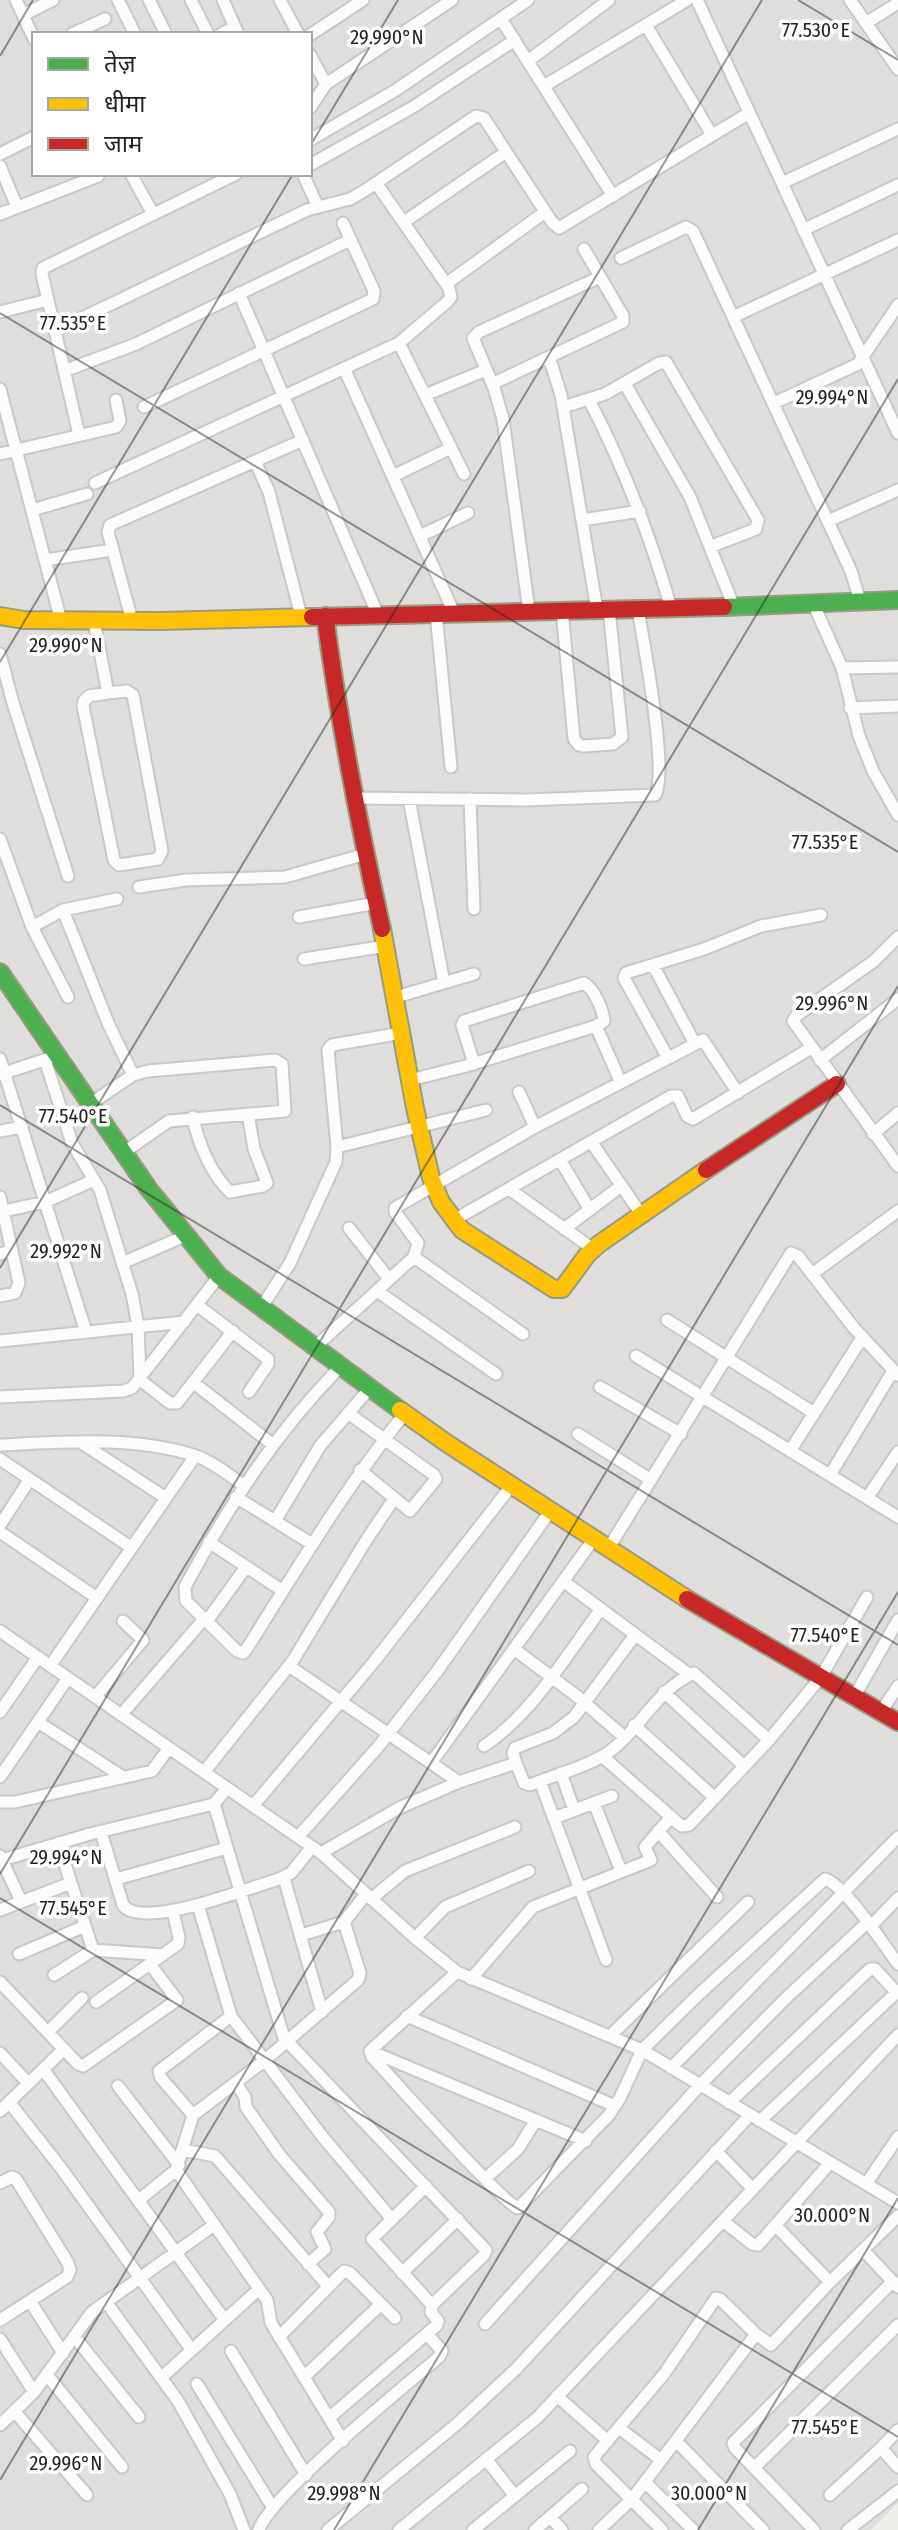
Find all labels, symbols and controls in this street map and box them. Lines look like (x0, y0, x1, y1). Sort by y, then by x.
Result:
text: 77.530°E (782, 18, 850, 42)
text: 29.990°N (350, 25, 424, 49)
legend (32, 32, 312, 176)
text: तेज़ (104, 50, 137, 78)
text: धीमा (104, 90, 146, 118)
text: जाम (104, 130, 143, 158)
text: 77.535°E (40, 311, 106, 335)
text: 29.994°N (796, 385, 868, 409)
text: 29.990°N (29, 633, 103, 657)
text: 77.535°E (792, 830, 858, 854)
text: 29.996°N (796, 991, 868, 1015)
text: 77.540°E (39, 1104, 107, 1128)
text: 29.992°N (30, 1239, 102, 1263)
text: 77.540°E (791, 1623, 859, 1647)
text: 29.994°N (30, 1845, 102, 1869)
text: 77.545°E (39, 1896, 107, 1920)
text: 30.000°N (794, 2203, 870, 2227)
text: 77.545°E (791, 2415, 859, 2439)
text: 29.996°N (30, 2451, 102, 2475)
text: 29.998°N (307, 2481, 381, 2505)
text: 30.000°N (671, 2481, 747, 2505)

